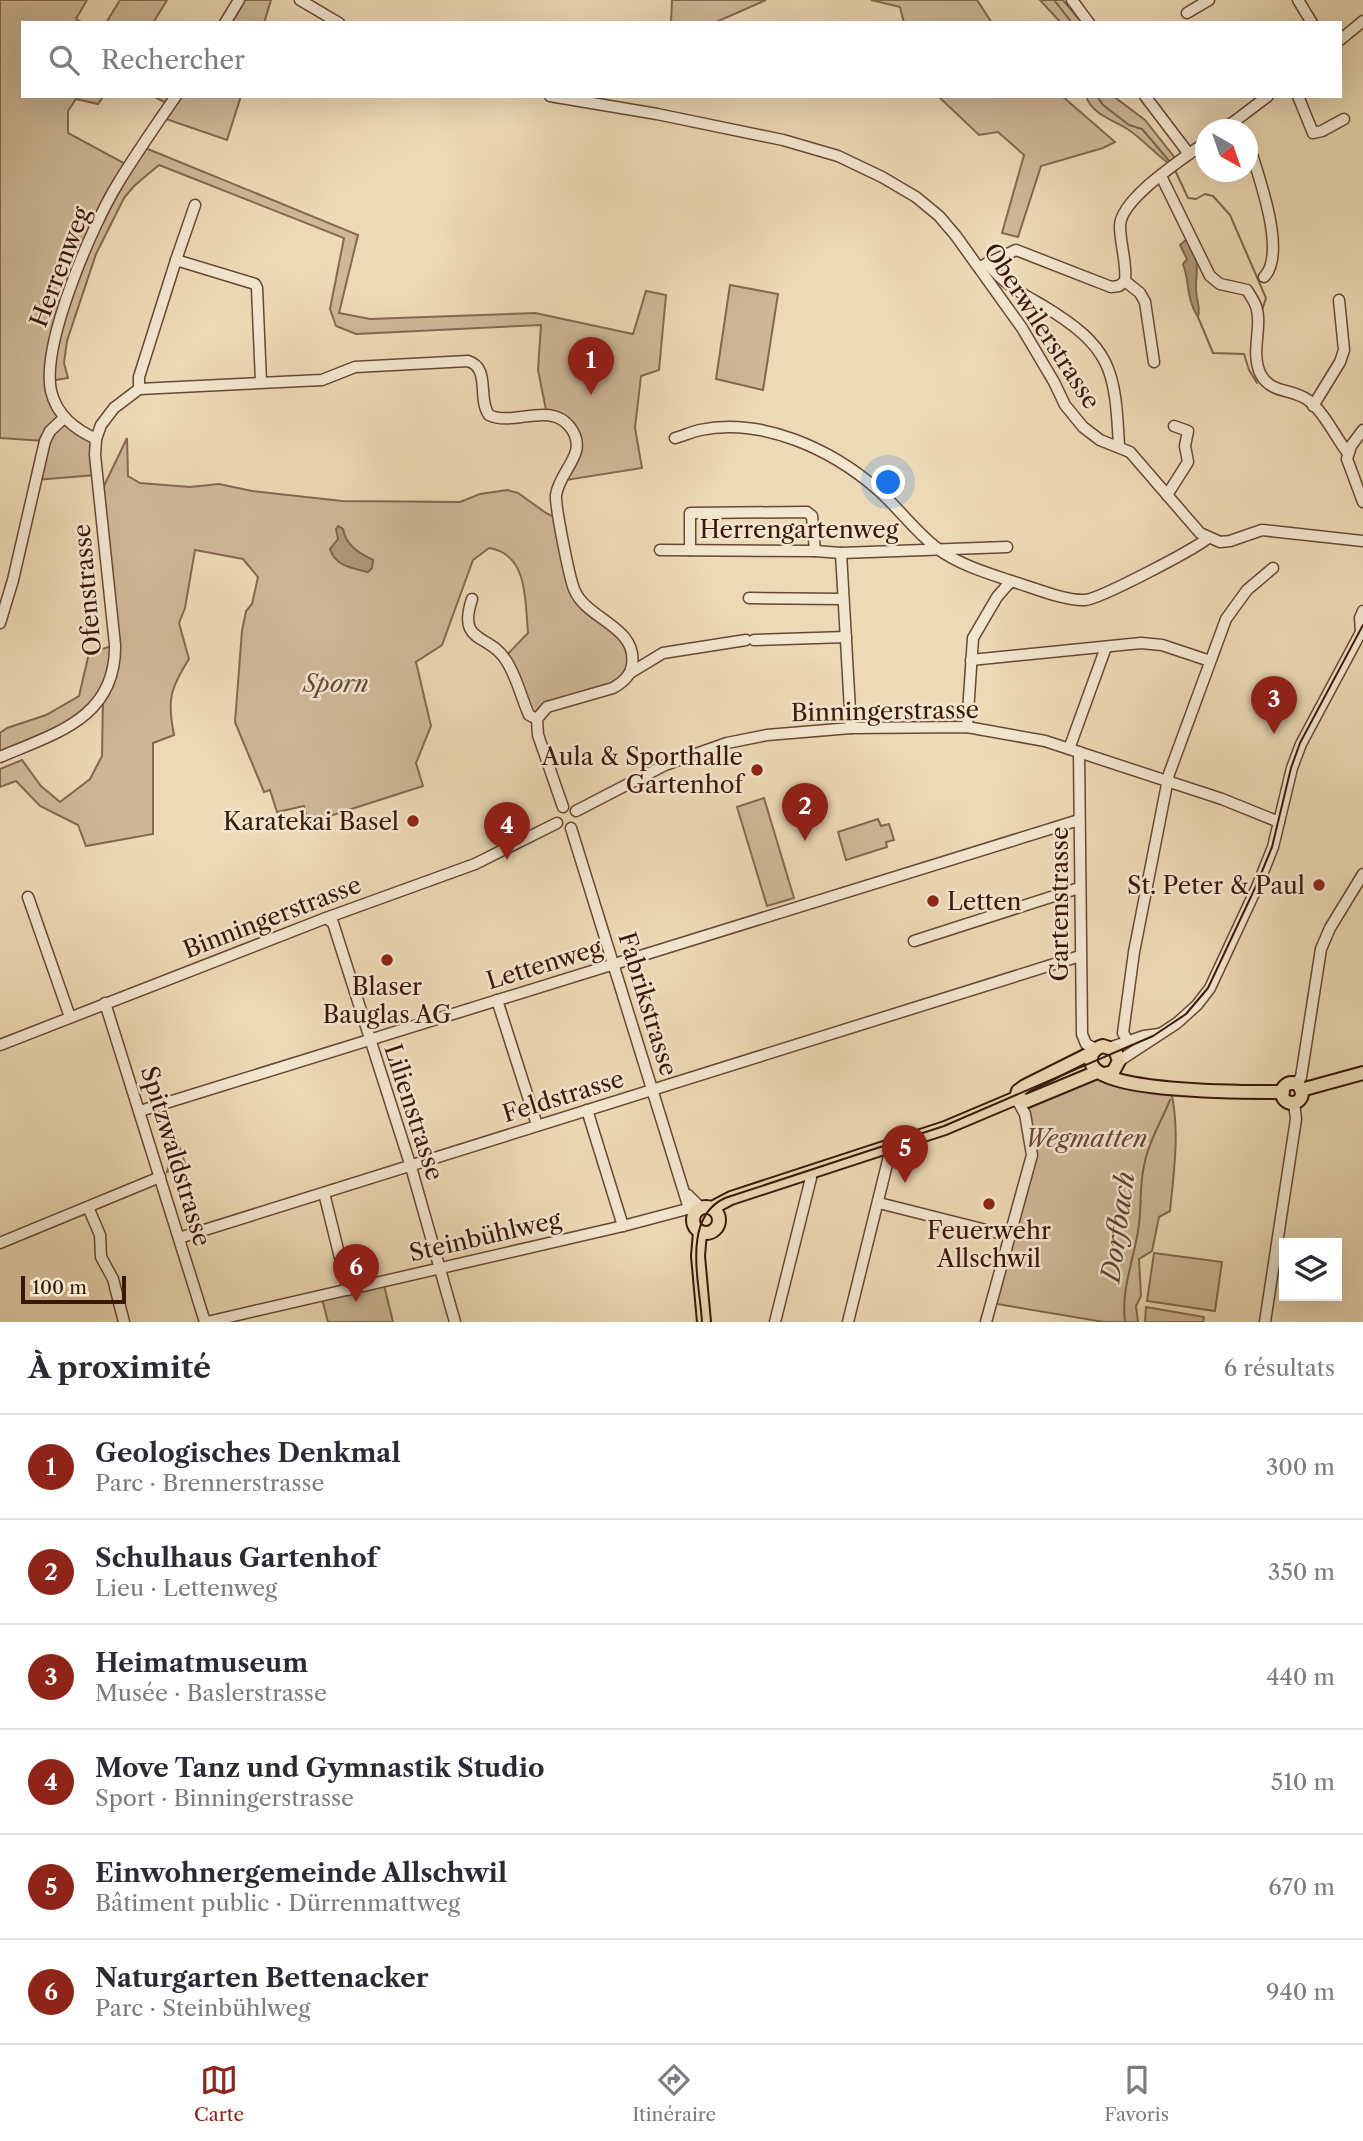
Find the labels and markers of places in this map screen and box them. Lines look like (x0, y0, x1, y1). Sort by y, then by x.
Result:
pin: 1 (568, 337, 614, 395)
pin: 3 (1251, 676, 1297, 734)
place label: Aula & Sporthalle Gartenhof (540, 742, 745, 799)
marker: Aula & Sporthalle Gartenhof (749, 762, 765, 778)
pin: 2 (782, 783, 828, 841)
pin: 4 (484, 802, 530, 860)
place label: Karatekai Basel (223, 807, 399, 836)
marker: Karatekai Basel (405, 813, 421, 829)
place label: St. Peter & Paul (1127, 871, 1305, 900)
marker: St. Peter & Paul (1311, 877, 1327, 893)
place label: Letten (947, 887, 1022, 916)
marker: Letten (925, 893, 941, 909)
marker: Blaser Bauglas AG (379, 952, 395, 968)
place label: Blaser Bauglas AG (323, 972, 451, 1029)
pin: 5 (882, 1125, 928, 1183)
marker: Feuerwehr Allschwil (981, 1196, 997, 1212)
place label: Feuerwehr Allschwil (927, 1216, 1051, 1273)
pin: 6 (333, 1244, 379, 1302)

